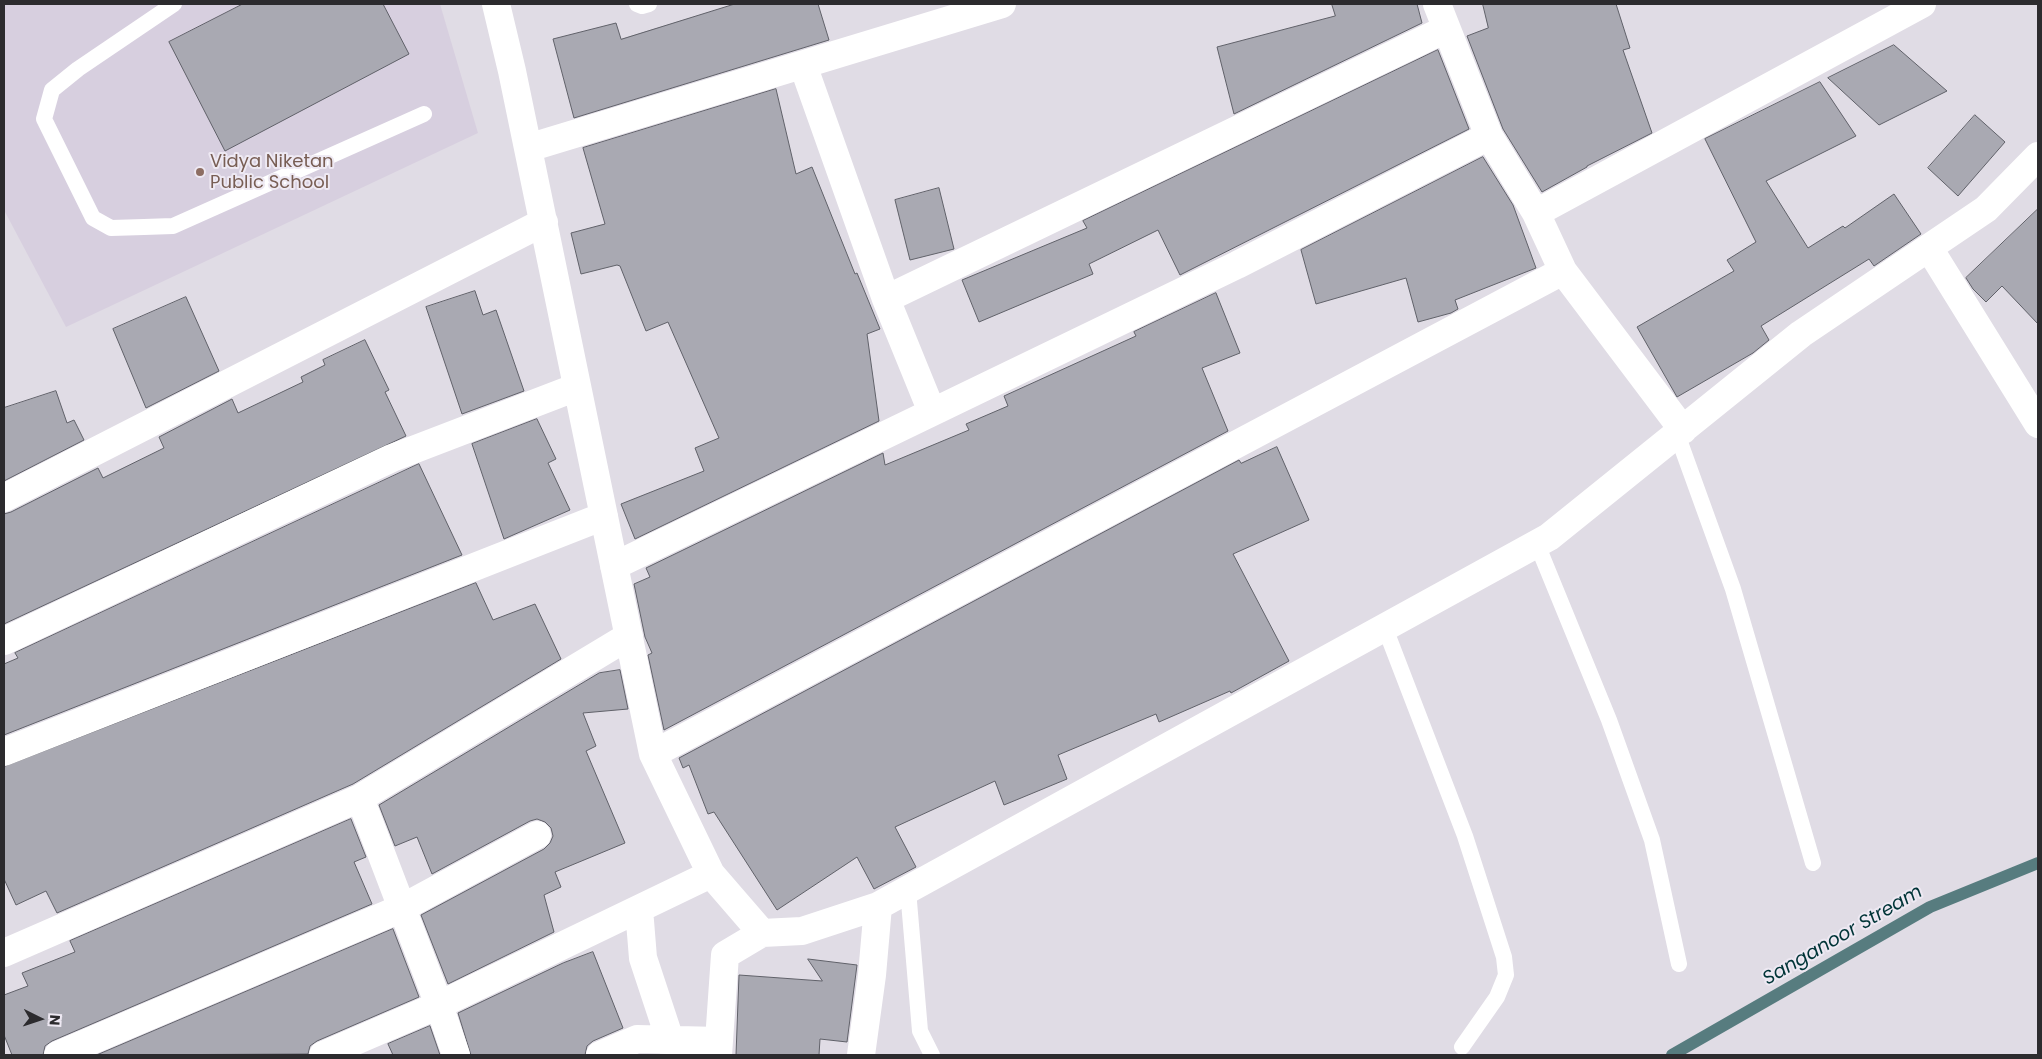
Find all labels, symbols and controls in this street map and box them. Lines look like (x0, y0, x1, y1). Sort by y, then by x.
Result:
place label: Vidya Niketan Public School (210, 151, 334, 193)
marker: Vidya Niketan Public School (194, 166, 206, 178)
water label: Sanganoor Stream (1759, 881, 1927, 991)
north arrow (15, 994, 65, 1044)
text: N (45, 1014, 65, 1026)

